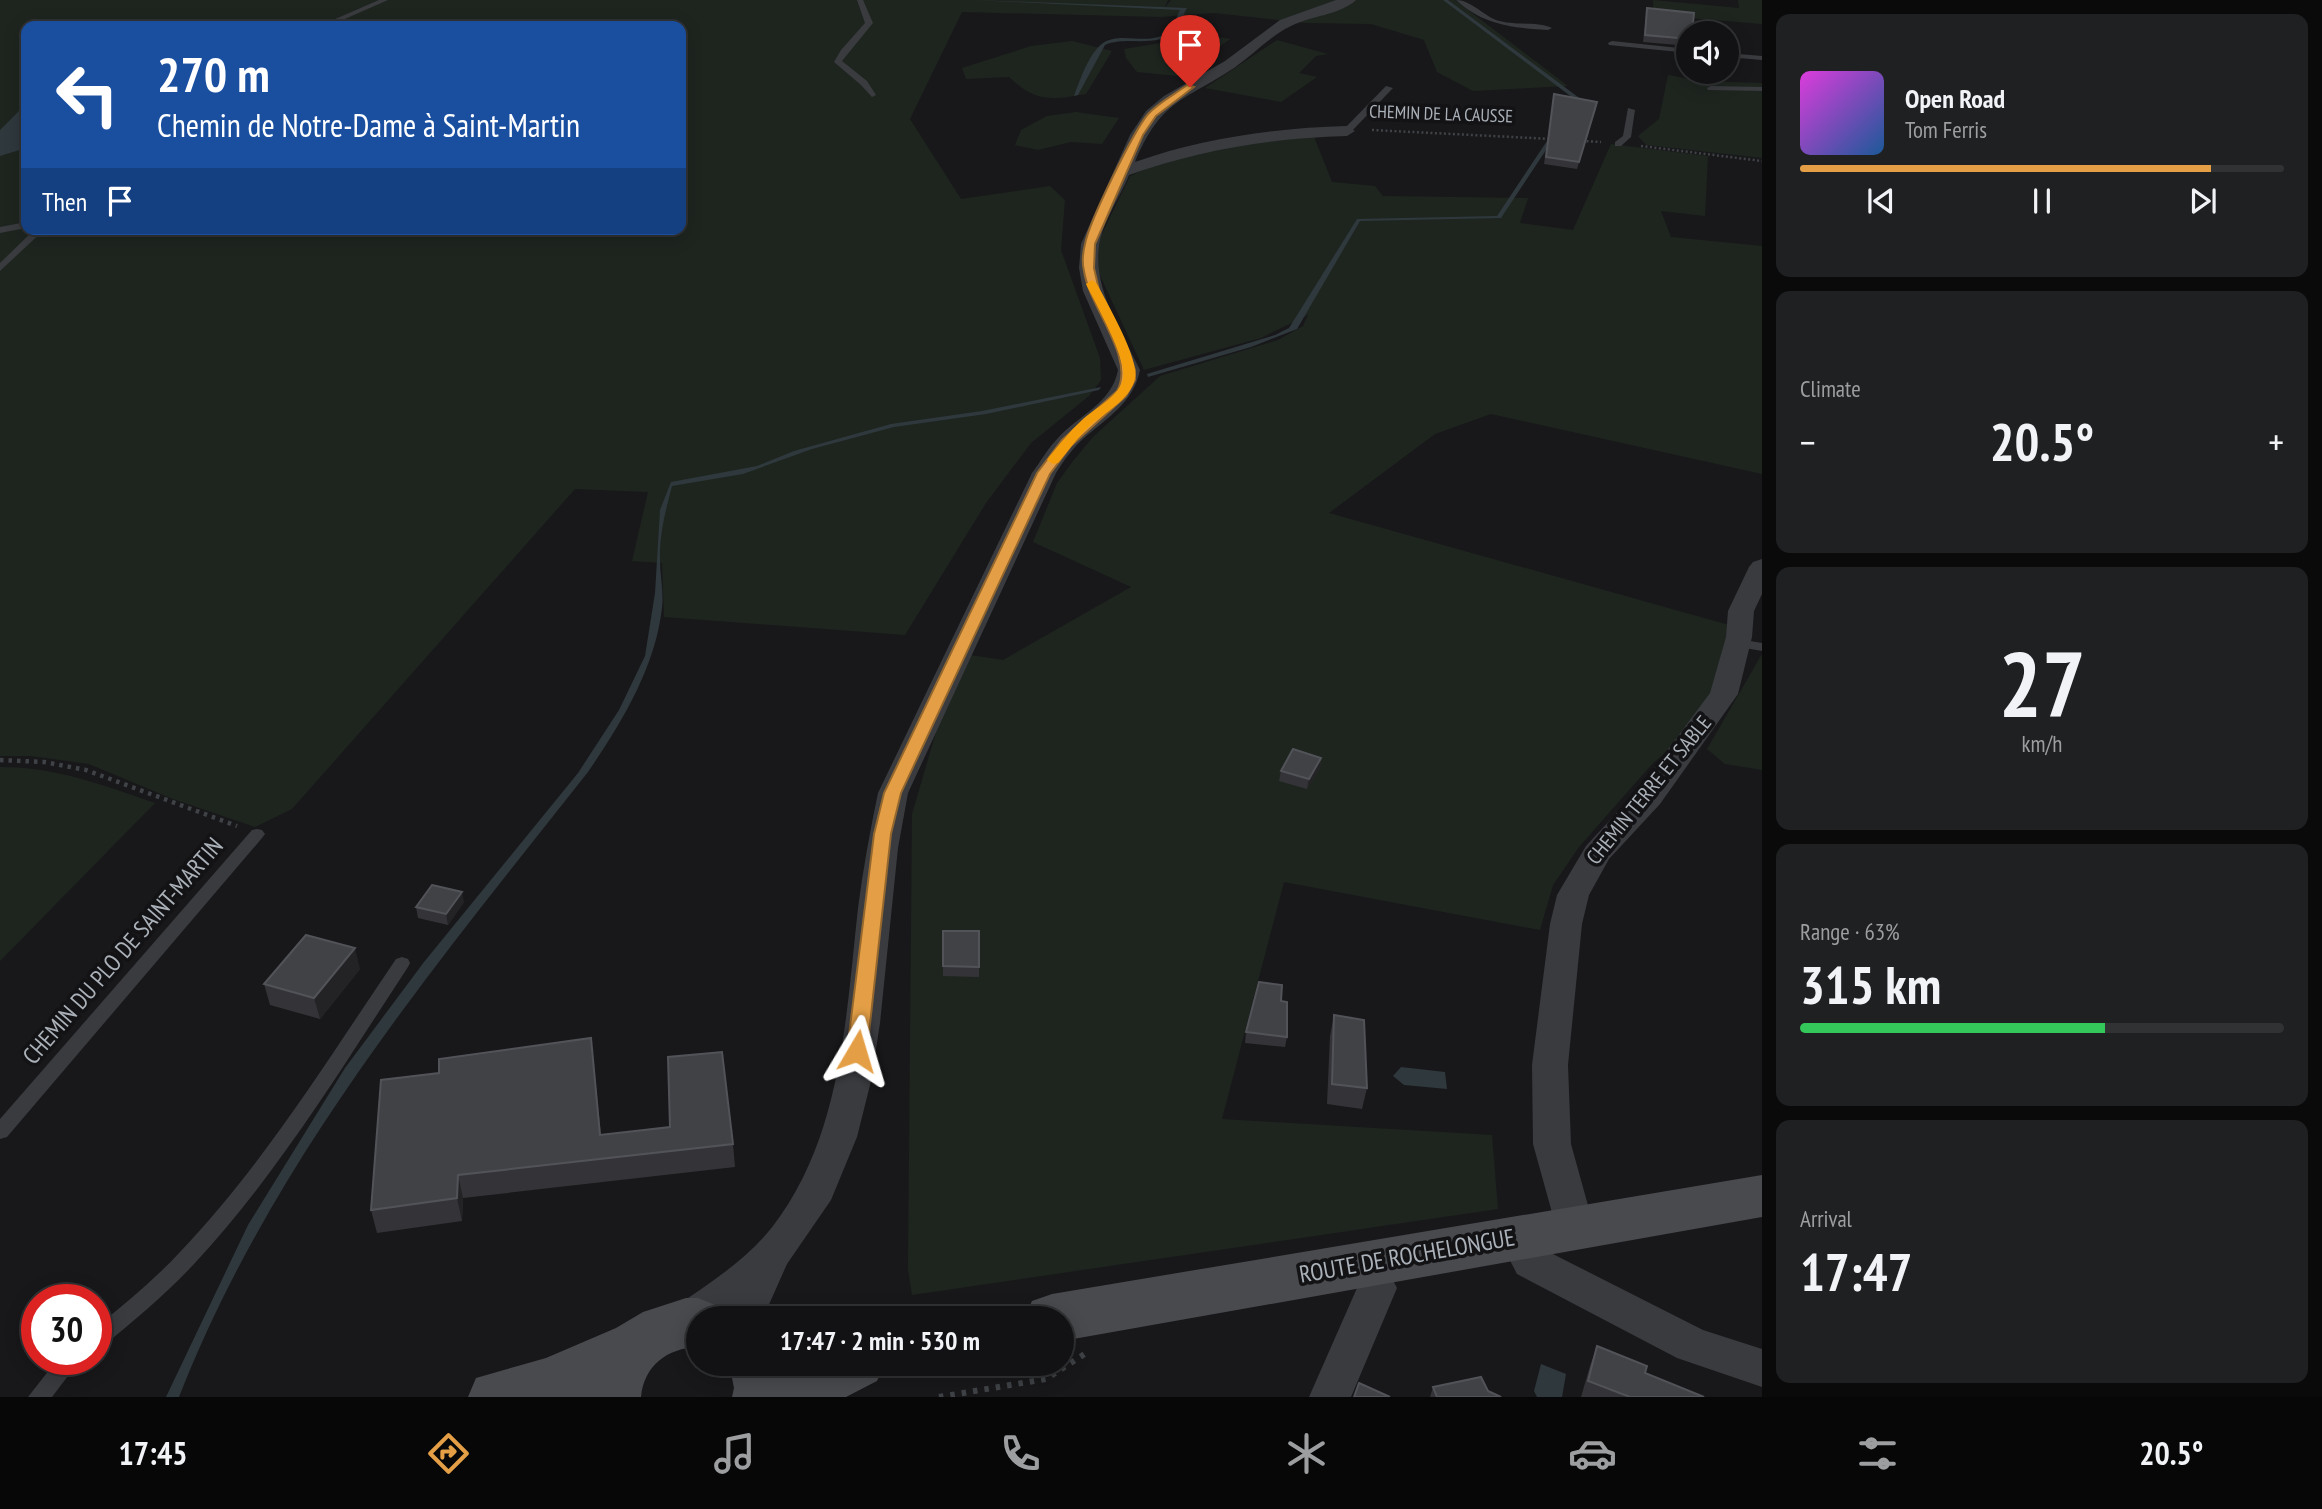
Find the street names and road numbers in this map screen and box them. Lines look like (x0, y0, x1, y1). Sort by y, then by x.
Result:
street label: CHEMIN DE LA CAUSSE (1369, 99, 1513, 128)
street label: CHEMIN TERRE ET SABLE (1580, 710, 1717, 870)
street label: CHEMIN DU PLO DE SAINT-MARTIN (16, 831, 230, 1070)
street label: ROUTE DE ROCHELONGUE (1297, 1221, 1517, 1290)

